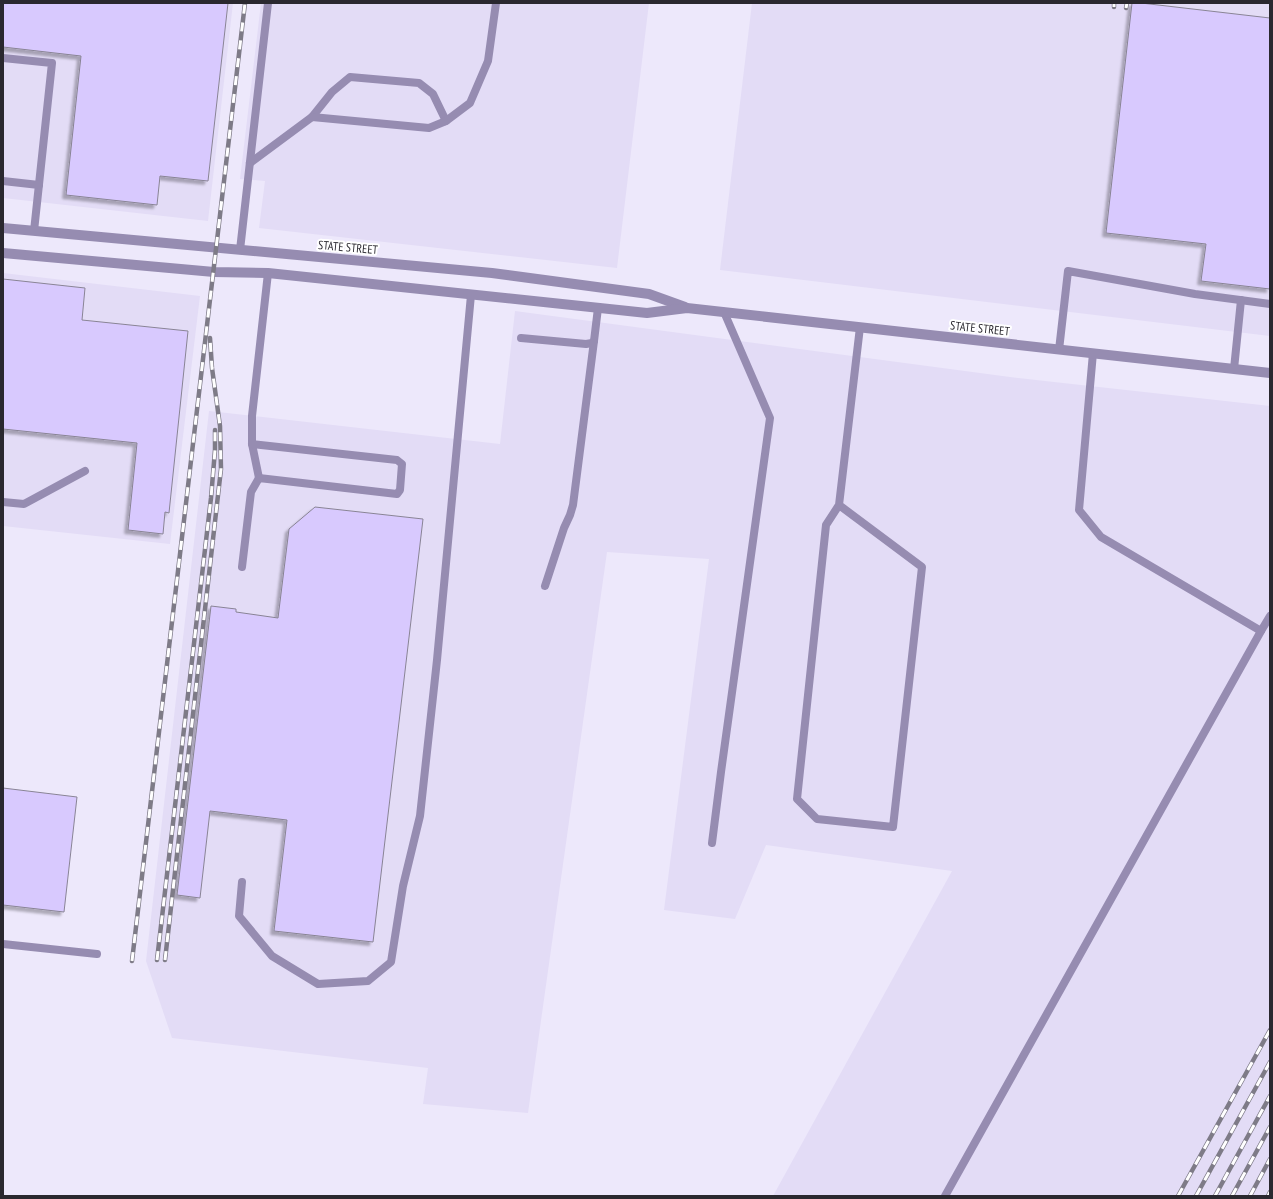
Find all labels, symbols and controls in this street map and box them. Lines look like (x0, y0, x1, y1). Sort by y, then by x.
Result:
street label: STATE STREET (318, 237, 379, 257)
street label: STATE STREET (949, 317, 1011, 339)

